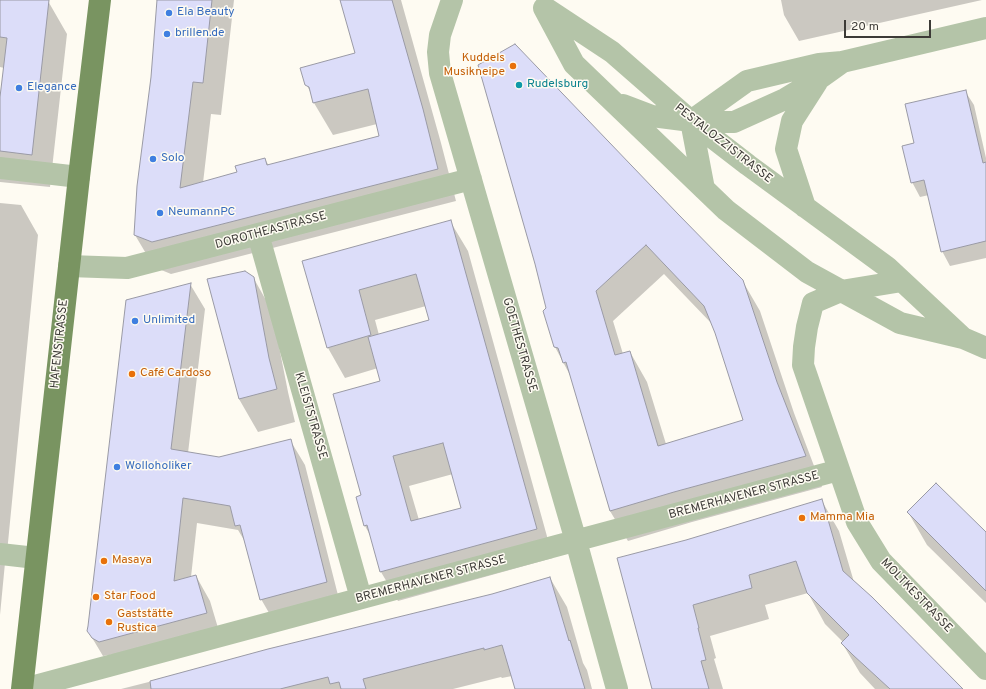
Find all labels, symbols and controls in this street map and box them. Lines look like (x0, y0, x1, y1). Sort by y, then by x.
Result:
place label: Ela Beauty (177, 6, 235, 20)
marker: Ela Beauty (164, 8, 174, 18)
scale bar (846, 12, 933, 38)
text: 20 m (851, 19, 879, 35)
place label: brillen.de (175, 27, 225, 41)
marker: brillen.de (162, 29, 172, 39)
place label: Kuddels Musikneipe (444, 52, 505, 80)
marker: Kuddels Musikneipe (508, 61, 518, 71)
place label: Rudelsburg (527, 78, 588, 92)
marker: Rudelsburg (514, 80, 524, 90)
place label: Elegance (27, 81, 77, 95)
marker: Elegance (14, 83, 24, 93)
street label: PESTALOZZISTRASSE (671, 101, 775, 187)
place label: Solo (161, 152, 185, 166)
marker: Solo (148, 154, 158, 164)
place label: NeumannPC (168, 206, 235, 220)
marker: NeumannPC (155, 208, 165, 218)
street label: DOROTHEASTRASSE (214, 209, 328, 253)
street label: GOETHESTRASSE (499, 296, 539, 394)
street label: HAFENSTRASSE (48, 299, 72, 389)
place label: Unlimited (143, 314, 195, 328)
marker: Unlimited (130, 316, 140, 326)
place label: Café Cardoso (140, 367, 211, 381)
marker: Café Cardoso (127, 369, 137, 379)
street label: KLEISTSTRASSE (291, 371, 329, 461)
place label: Wolloholiker (125, 460, 192, 474)
marker: Wolloholiker (112, 462, 122, 472)
street label: BREMERHAVENER STRASSE (667, 469, 821, 523)
place label: Mamma Mia (810, 511, 874, 525)
marker: Mamma Mia (797, 513, 807, 523)
street label: BREMERHAVENER STRASSE (354, 553, 508, 607)
place label: Masaya (112, 554, 152, 568)
marker: Masaya (99, 556, 109, 566)
street label: MOLTKESTRASSE (877, 556, 955, 636)
place label: Star Food (104, 590, 156, 604)
marker: Star Food (91, 592, 101, 602)
place label: Gaststätte Rustica (117, 608, 173, 636)
marker: Gaststätte Rustica (104, 617, 114, 627)

